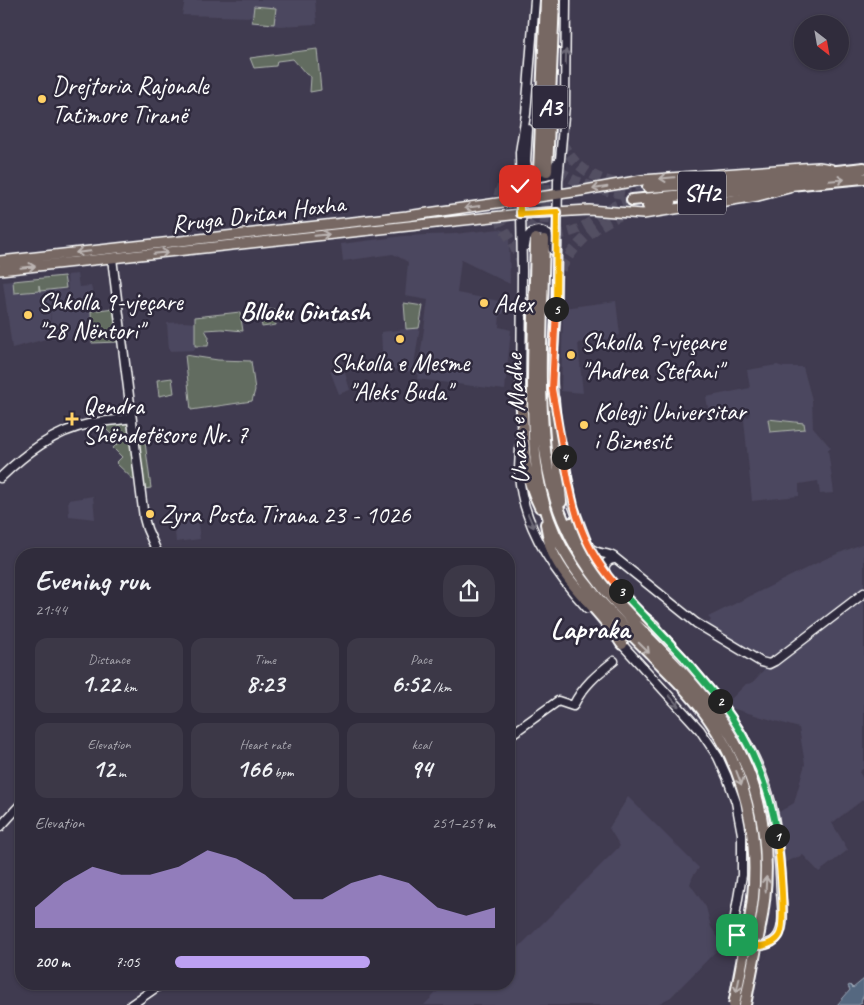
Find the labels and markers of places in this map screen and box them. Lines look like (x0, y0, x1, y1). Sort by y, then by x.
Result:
place label: Drejtoria Rajonale Tatimore Tiranë (52, 70, 210, 131)
marker: Drejtoria Rajonale Tatimore Tiranë (36, 93, 48, 105)
pin (499, 165, 541, 207)
place label: Shkolla 9-vjeçare "28 Nëntori" (38, 286, 184, 347)
place label: Adex (494, 288, 536, 320)
pin: 5 (544, 296, 568, 322)
marker: Adex (478, 297, 490, 309)
marker: Shkolla 9-vjeçare "28 Nëntori" (22, 309, 34, 321)
place label: Shkolla 9-vjeçare "Andrea Stefani" (581, 326, 728, 387)
marker: Shkolla e Mesme "Aleks Buda" (394, 333, 406, 345)
place label: Shkolla e Mesme "Aleks Buda" (331, 347, 471, 408)
marker: Shkolla 9-vjeçare "Andrea Stefani" (565, 349, 577, 361)
place label: Qendra Shëndetësore Nr. 7 (83, 390, 249, 451)
place label: Kolegji Universitar i Biznesit (594, 396, 748, 457)
marker: Qendra Shëndetësore Nr. 7 (65, 412, 79, 426)
marker: Kolegji Universitar i Biznesit (578, 419, 590, 431)
pin: 4 (552, 444, 576, 470)
place label: Zyra Posta Tirana 23 - 1026 (160, 499, 411, 531)
marker: Zyra Posta Tirana 23 - 1026 (144, 508, 156, 520)
pin: 3 (608, 578, 634, 604)
pin: 2 (708, 688, 732, 714)
pin: 1 (764, 824, 790, 848)
pin (716, 914, 758, 956)

